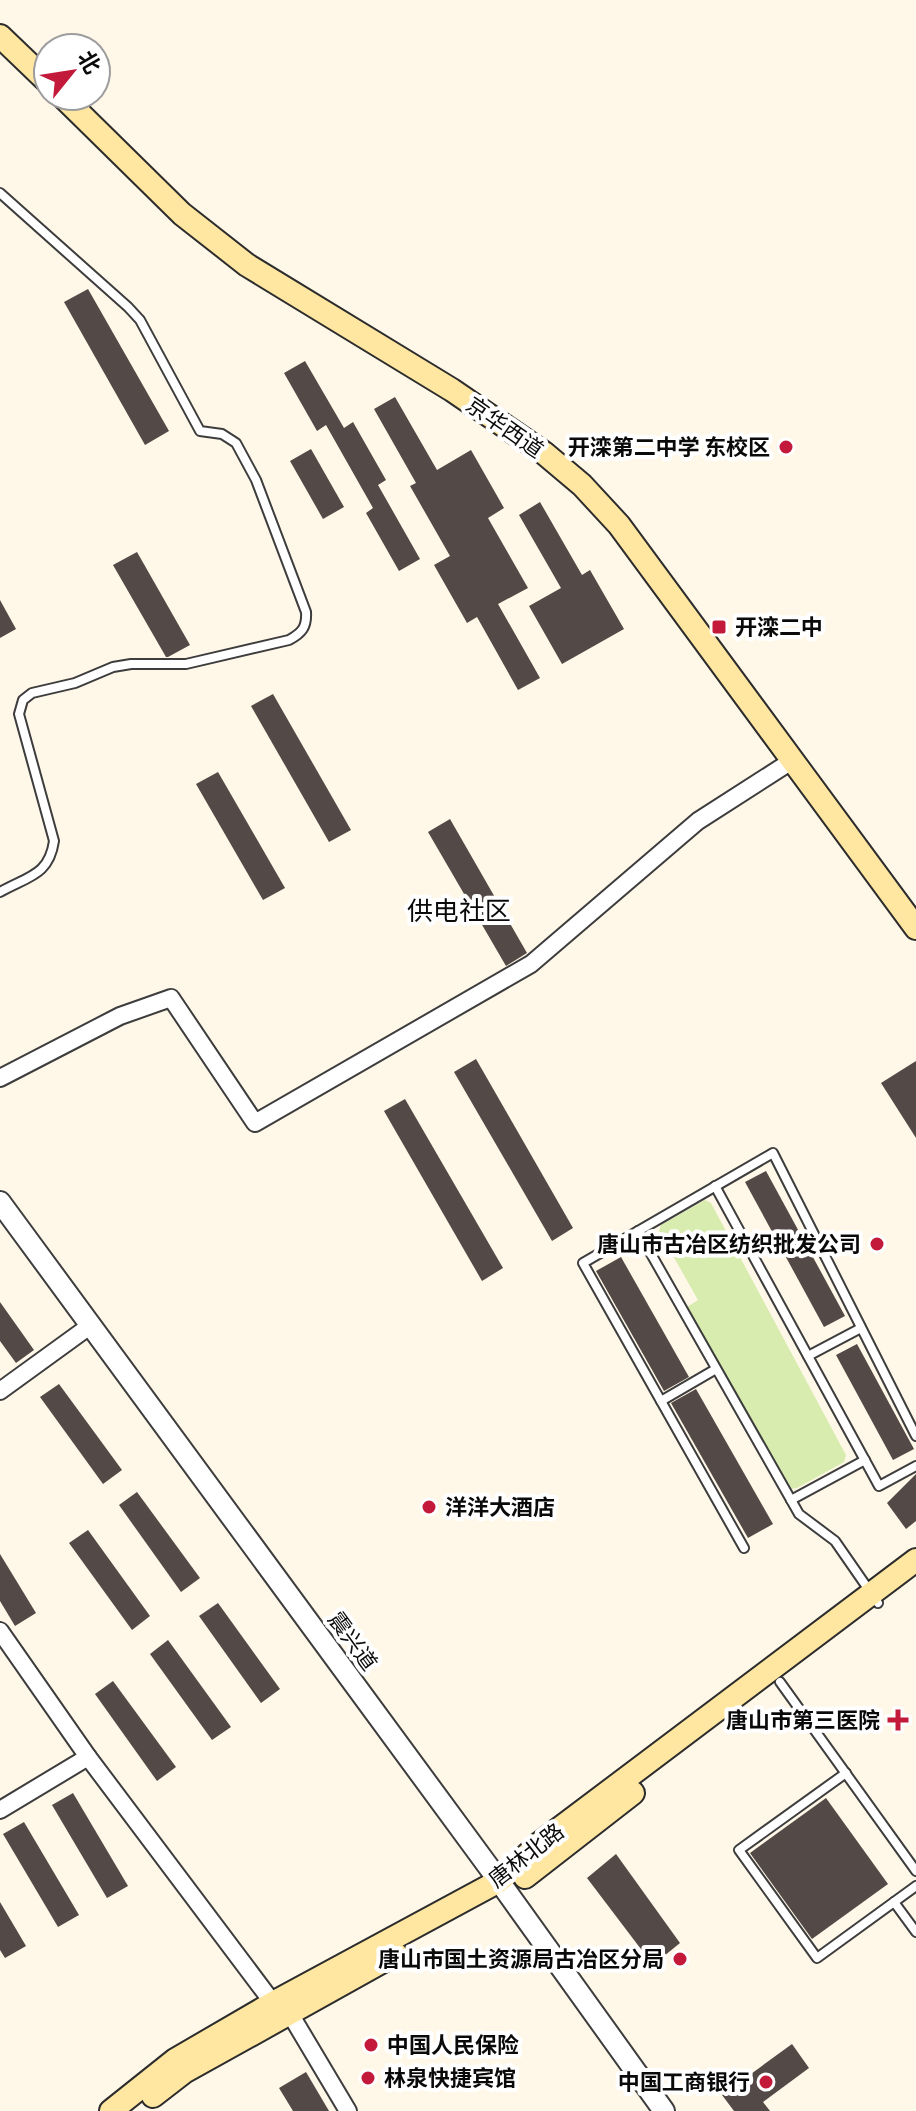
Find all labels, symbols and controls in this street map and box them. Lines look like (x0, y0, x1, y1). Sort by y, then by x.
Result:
north arrow (32, 32, 112, 112)
text: 北 (73, 46, 105, 78)
street label: 京华西道 (461, 392, 548, 463)
place label: 开滦第二中学 东校区 (568, 435, 770, 460)
marker: 开滦第二中学 东校区 (777, 438, 795, 456)
place label: 开滦二中 (735, 615, 823, 640)
marker: 开滦二中 (710, 618, 728, 636)
district label: 供电社区 (407, 897, 511, 926)
place label: 唐山市古冶区纺织批发公司 (597, 1232, 861, 1257)
marker: 唐山市古冶区纺织批发公司 (868, 1235, 886, 1253)
place label: 洋洋大酒店 (445, 1495, 555, 1520)
marker: 洋洋大酒店 (420, 1498, 438, 1516)
street label: 震兴道 (323, 1607, 382, 1675)
place label: 唐山市第三医院 (726, 1708, 880, 1733)
marker: 唐山市第三医院 (887, 1709, 909, 1731)
street label: 唐林北路 (484, 1818, 569, 1892)
place label: 唐山市国土资源局古冶区分局 (378, 1947, 664, 1972)
marker: 唐山市国土资源局古冶区分局 (671, 1950, 689, 1968)
place label: 中国人民保险 (387, 2033, 519, 2058)
marker: 中国人民保险 (362, 2036, 380, 2054)
place label: 林泉快捷宾馆 (384, 2066, 516, 2091)
marker: 林泉快捷宾馆 (359, 2069, 377, 2087)
place label: 中国工商银行 (618, 2070, 750, 2095)
marker: 中国工商银行 (757, 2073, 775, 2091)

